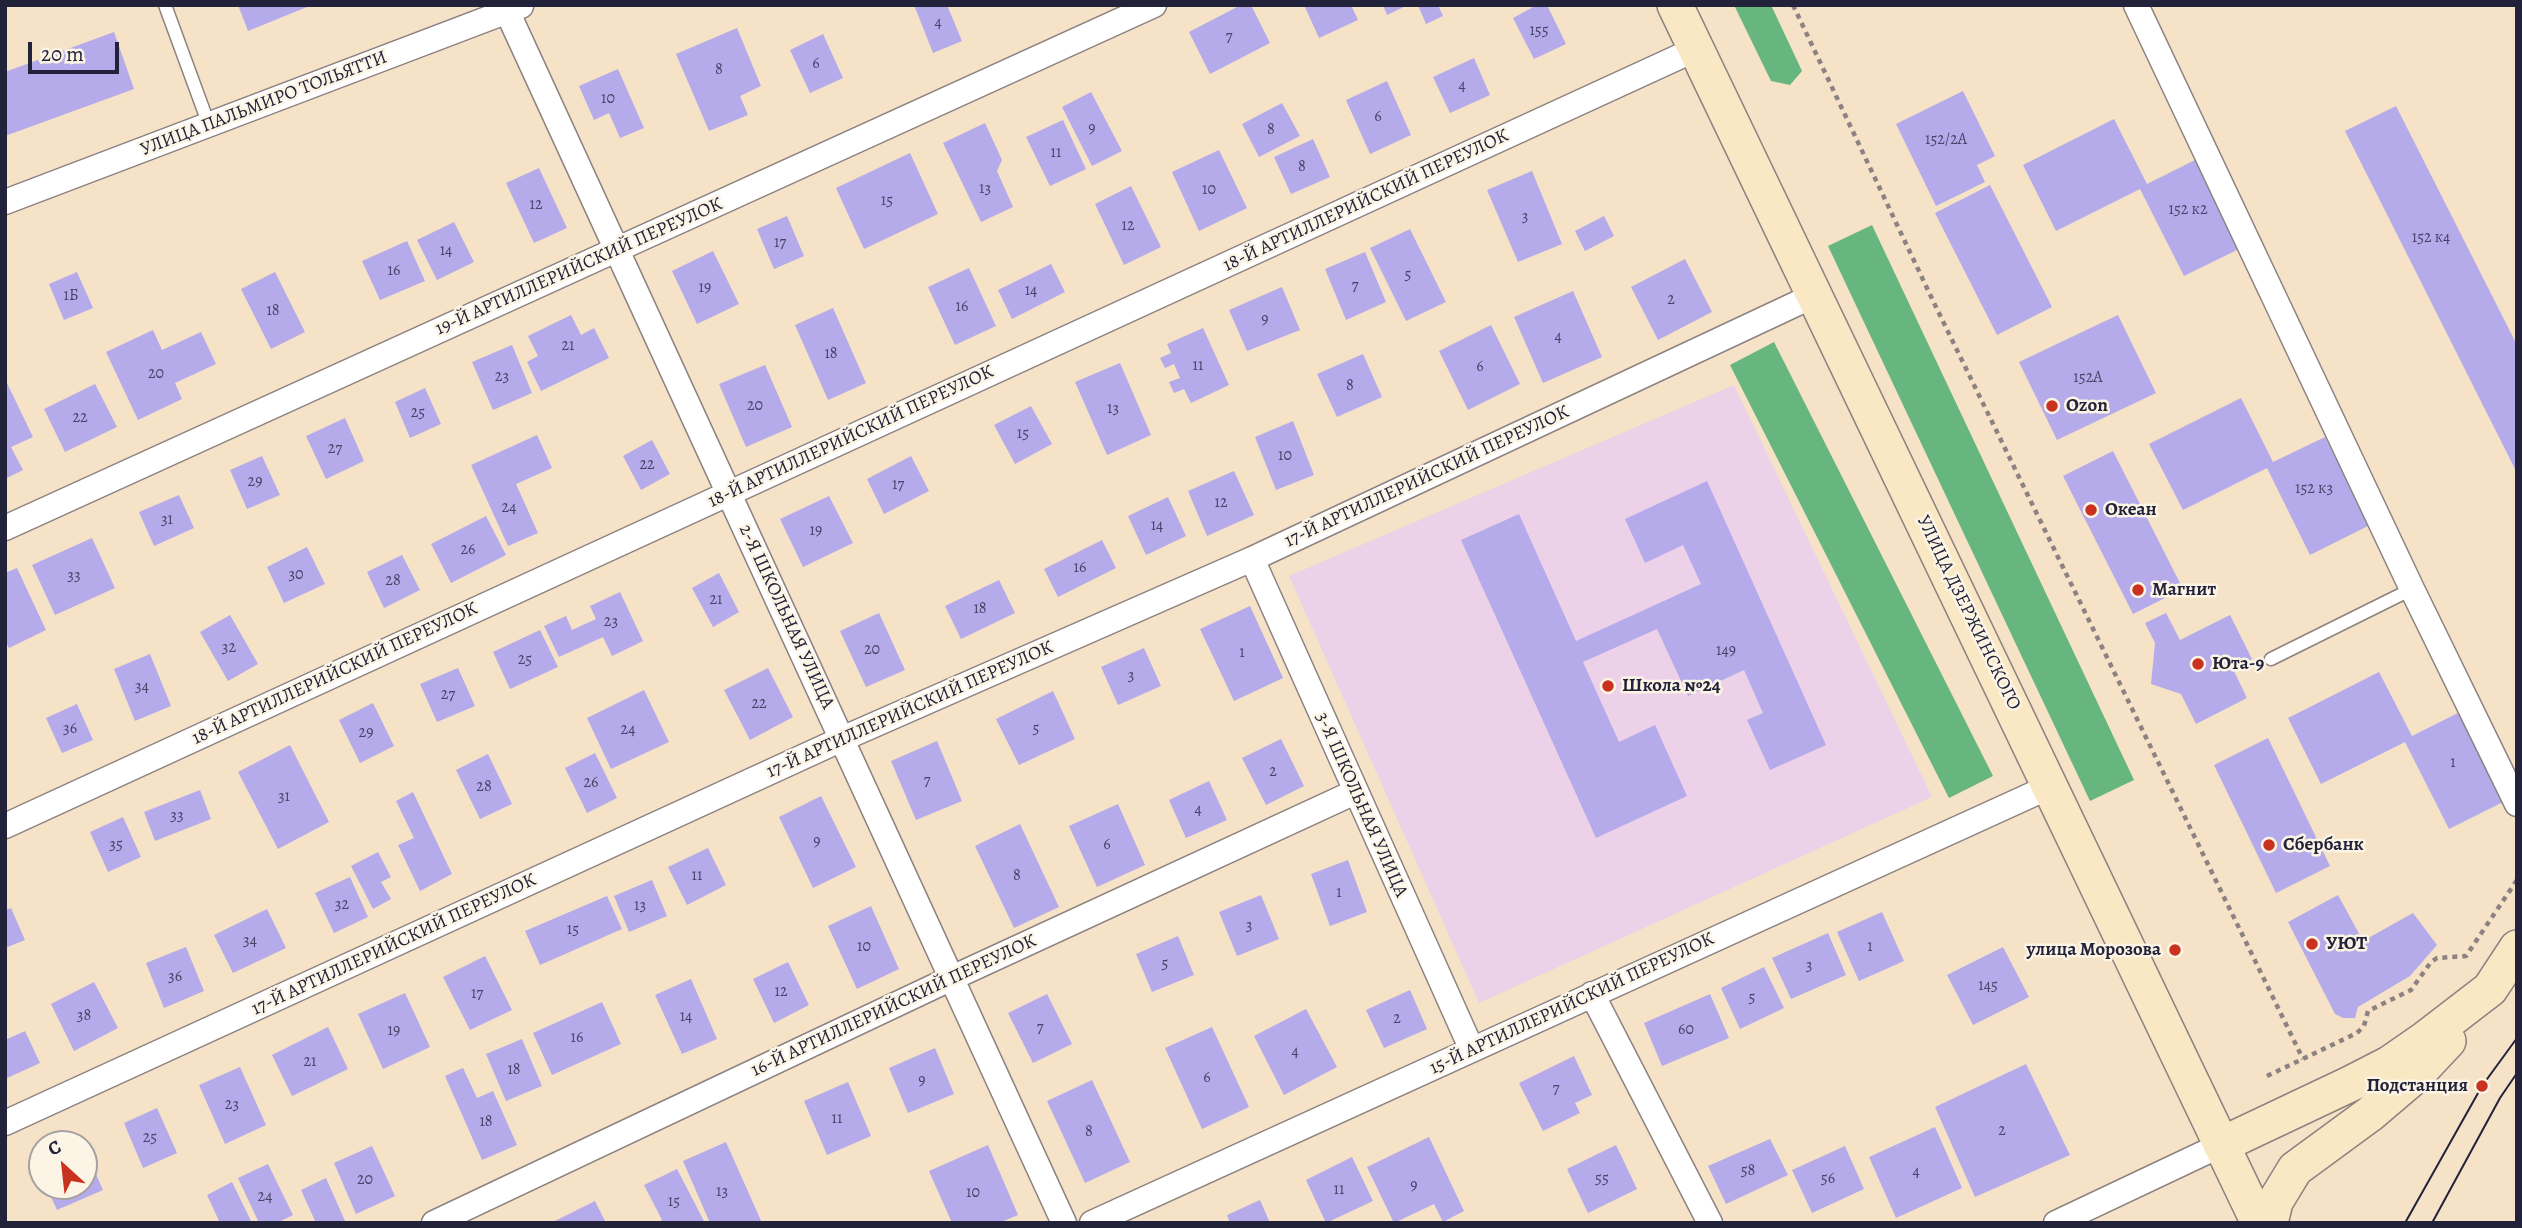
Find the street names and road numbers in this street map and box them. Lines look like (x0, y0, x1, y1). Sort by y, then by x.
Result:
street label: УЛИЦА ПАЛЬМИРО ТОЛЬЯТТИ (137, 46, 391, 162)
street label: 18-Й АРТИЛЛЕРИЙСКИЙ ПЕРЕУЛОК (1220, 125, 1512, 277)
street label: 19-Й АРТИЛЛЕРИЙСКИЙ ПЕРЕУЛОК (432, 193, 726, 341)
street label: 18-Й АРТИЛЛЕРИЙСКИЙ ПЕРЕУЛОК (705, 361, 997, 513)
street label: 17-Й АРТИЛЛЕРИЙСКИЙ ПЕРЕУЛОК (1281, 401, 1573, 553)
street label: УЛИЦА ДЗЕРЖИНСКОГО (1911, 512, 2025, 714)
street label: 2-Я ШКОЛЬНАЯ УЛИЦА (733, 521, 839, 713)
street label: 18-Й АРТИЛЛЕРИЙСКИЙ ПЕРЕУЛОК (189, 598, 481, 750)
street label: 17-Й АРТИЛЛЕРИЙСКИЙ ПЕРЕУЛОК (763, 636, 1057, 784)
street label: 3-Я ШКОЛЬНАЯ УЛИЦА (1310, 709, 1412, 901)
street label: 17-Й АРТИЛЛЕРИЙСКИЙ ПЕРЕУЛОК (248, 869, 540, 1021)
street label: 15-Й АРТИЛЛЕРИЙСКИЙ ПЕРЕУЛОК (1426, 928, 1718, 1080)
street label: 16-Й АРТИЛЛЕРИЙСКИЙ ПЕРЕУЛОК (748, 930, 1040, 1082)

